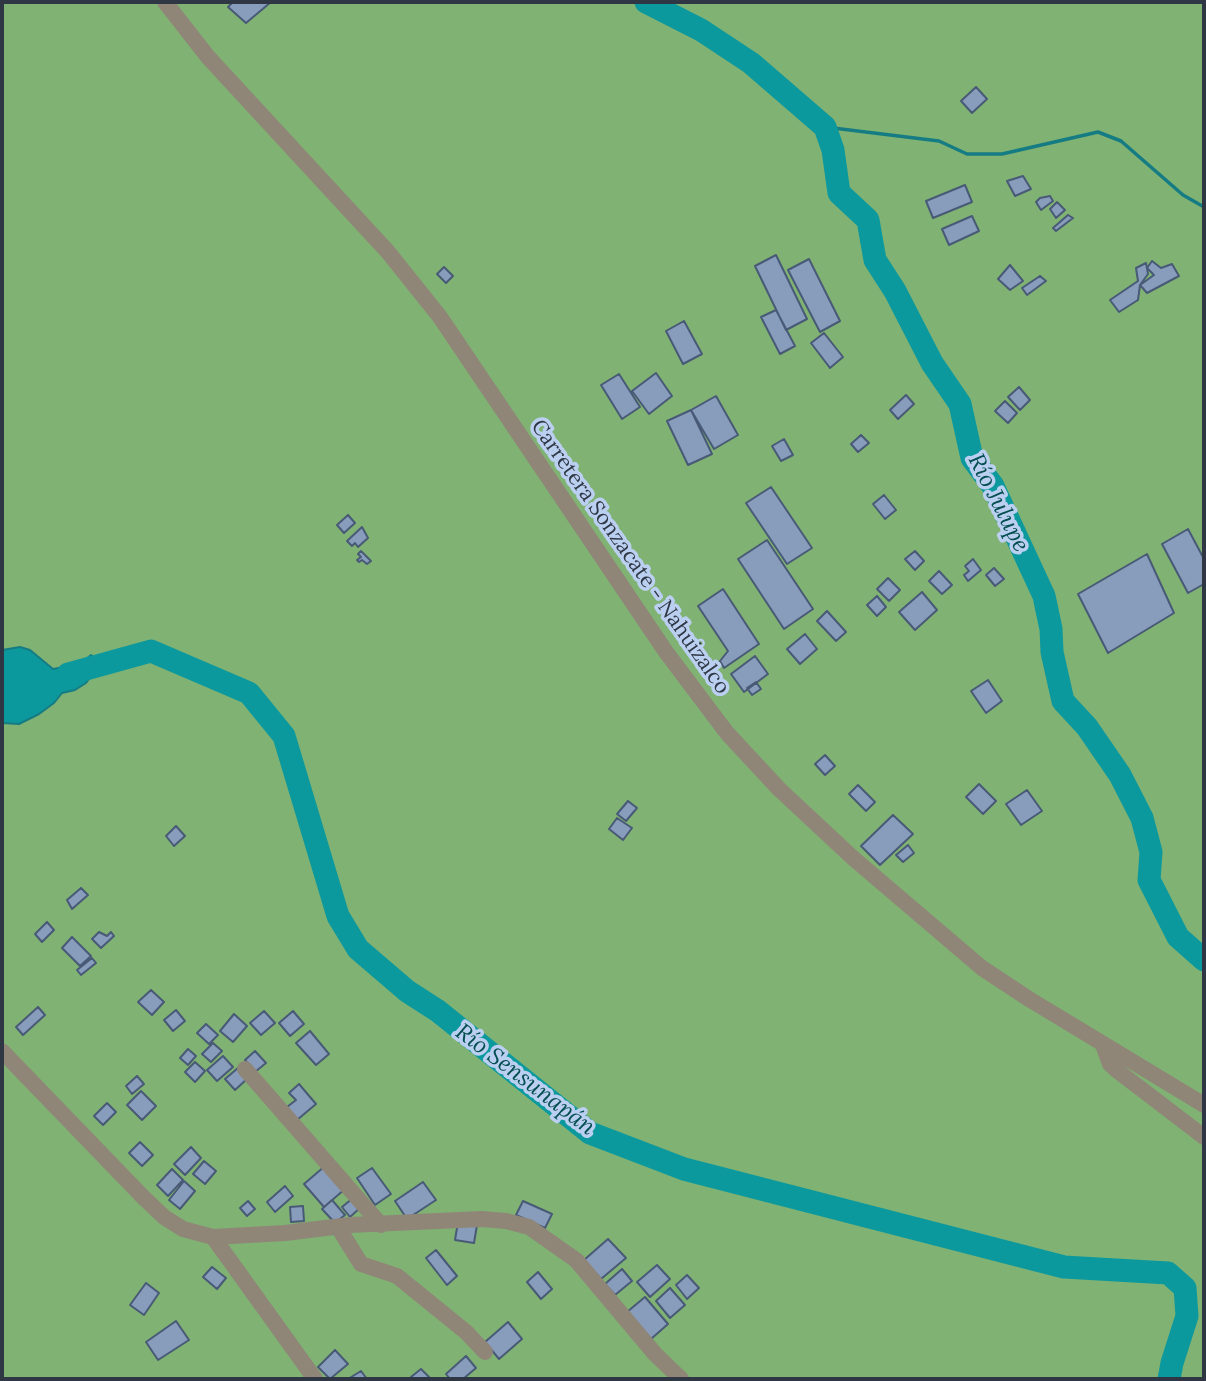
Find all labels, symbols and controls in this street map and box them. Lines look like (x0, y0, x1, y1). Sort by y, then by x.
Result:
street label: Carretera Sonzacate - Nahuizalco (525, 415, 735, 699)
water label: Río Julupe (962, 449, 1034, 557)
water label: Río Sensunapán (450, 1018, 600, 1142)

